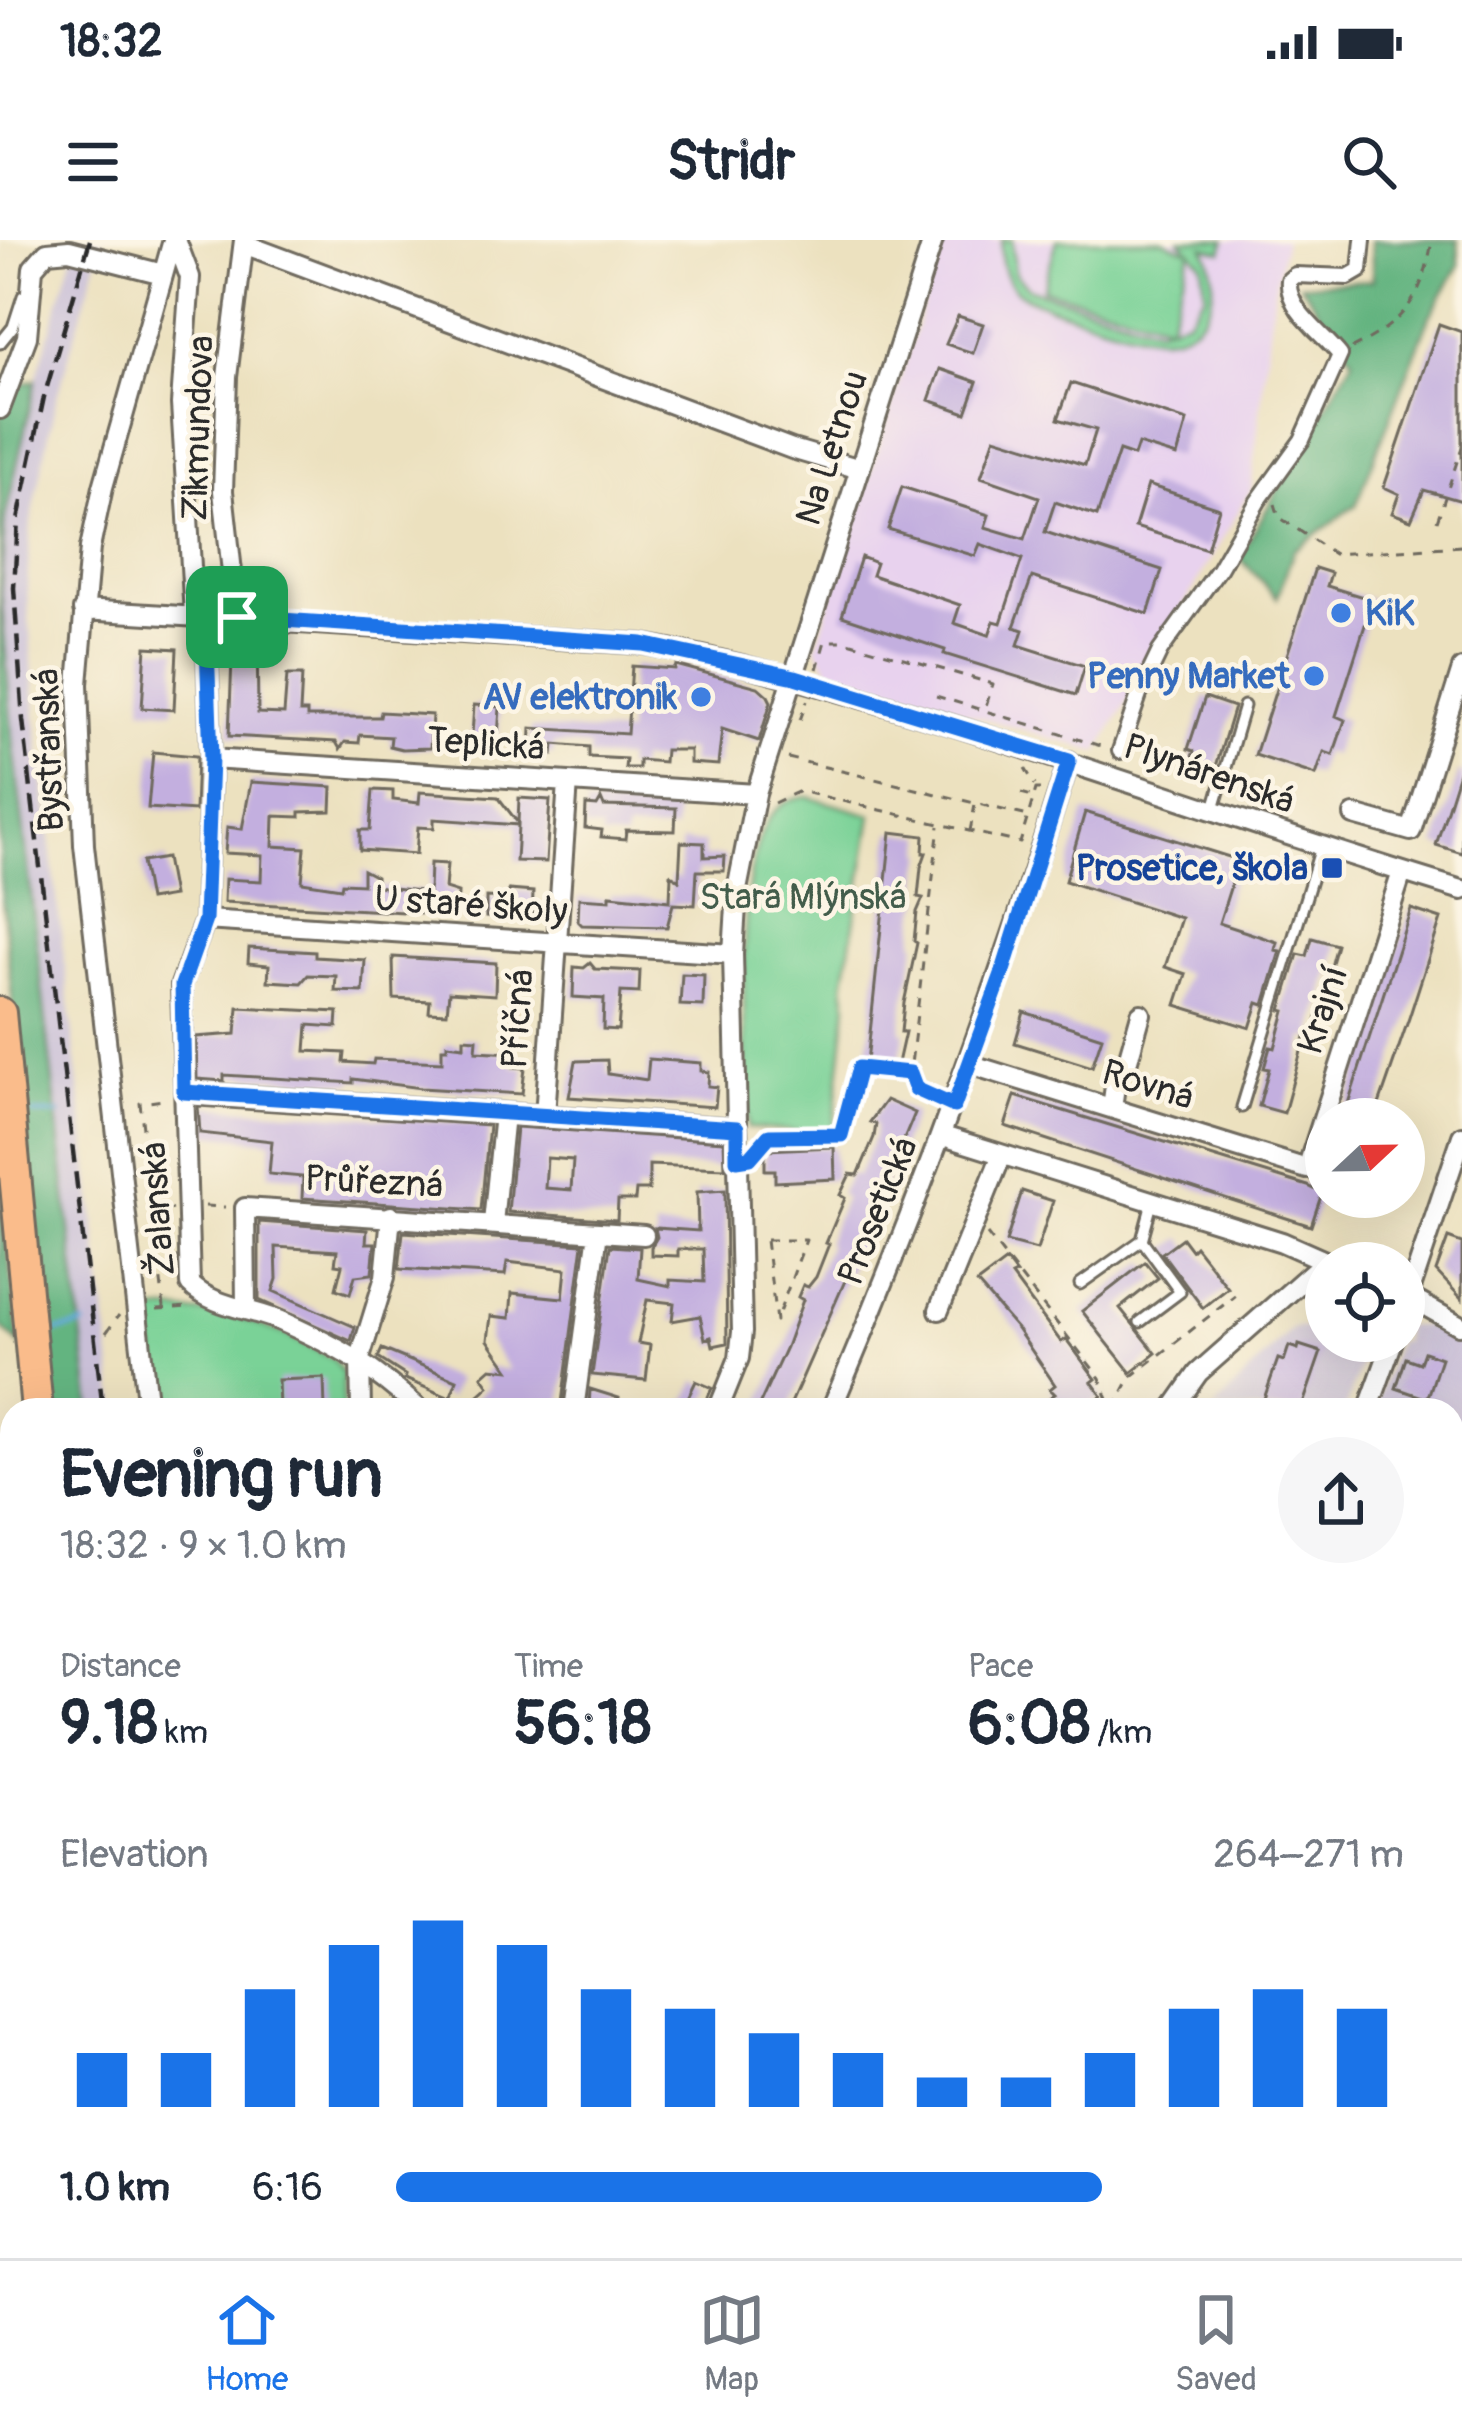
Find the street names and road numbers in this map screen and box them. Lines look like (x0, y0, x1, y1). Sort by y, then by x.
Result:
street label: Zikmundova (172, 334, 224, 522)
street label: Na Letnou (786, 365, 878, 531)
street label: Bystřanská (24, 667, 74, 833)
street label: Teplická (426, 717, 546, 771)
street label: Plynárenská (1118, 724, 1300, 824)
street label: U staré školy (373, 876, 569, 934)
street label: Krajní (1288, 960, 1358, 1060)
street label: Příčná (492, 968, 544, 1070)
street label: Rovná (1097, 1050, 1199, 1120)
street label: Prosetická (828, 1130, 928, 1292)
street label: Žalanská (131, 1141, 185, 1277)
street label: Průřezná (304, 1156, 444, 1208)

